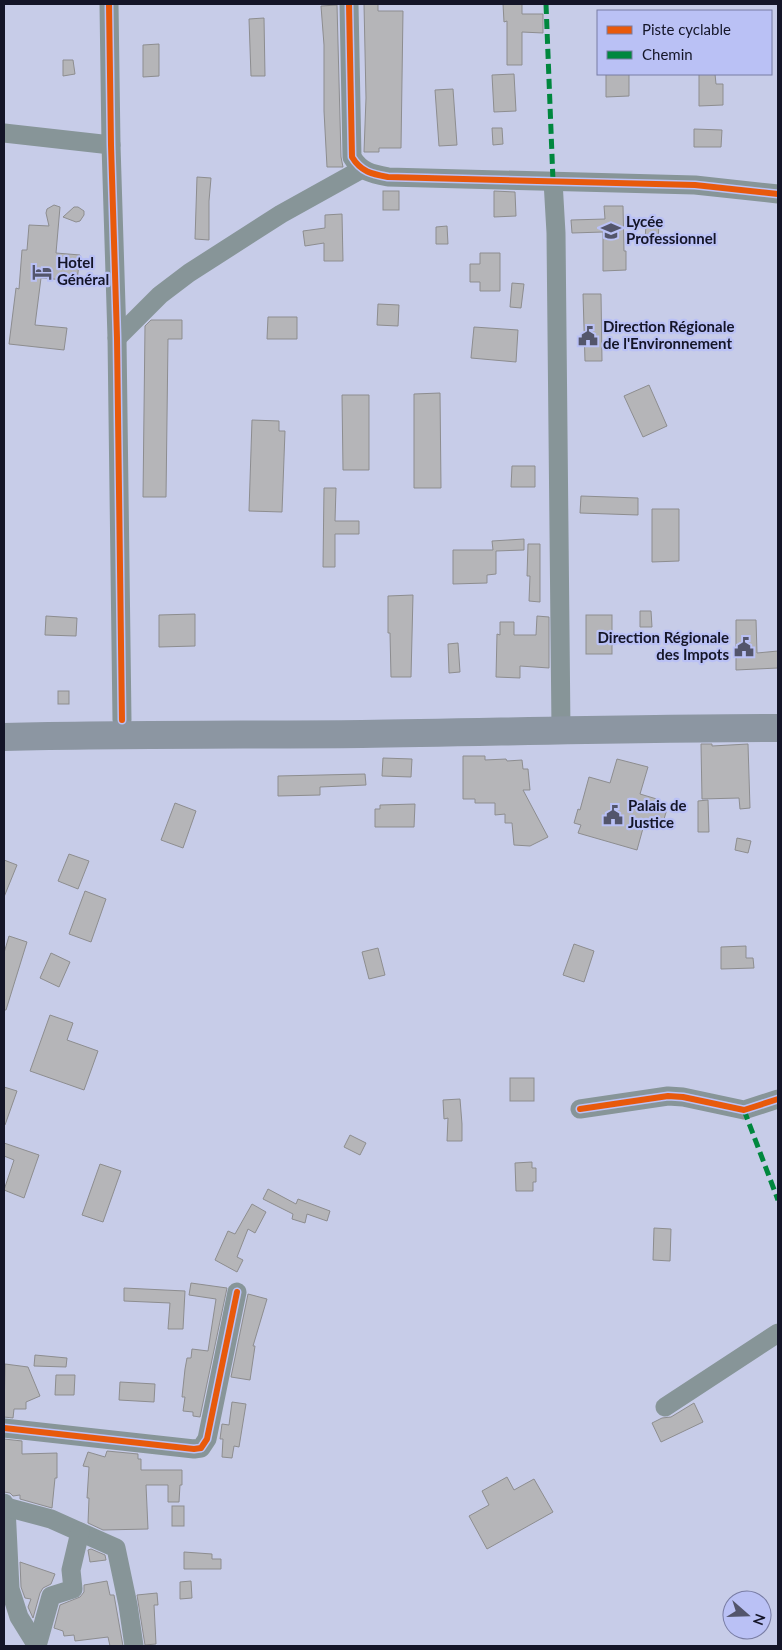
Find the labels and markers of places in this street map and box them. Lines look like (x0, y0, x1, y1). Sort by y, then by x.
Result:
place label: Lycée Professionnel (626, 212, 716, 247)
school or university icon: Lycée Professionnel (600, 220, 622, 242)
place label: Hotel Général (57, 253, 109, 288)
hotel icon: Hotel Général (31, 261, 53, 283)
place label: Direction Régionale de l'Environnement (603, 317, 734, 352)
public building icon: Direction Régionale de l'Environnement (577, 325, 599, 347)
place label: Direction Régionale des Impots (598, 628, 729, 663)
public building icon: Direction Régionale des Impots (733, 636, 755, 658)
place label: Palais de Justice (628, 796, 687, 831)
public building icon: Palais de Justice (602, 804, 624, 826)

